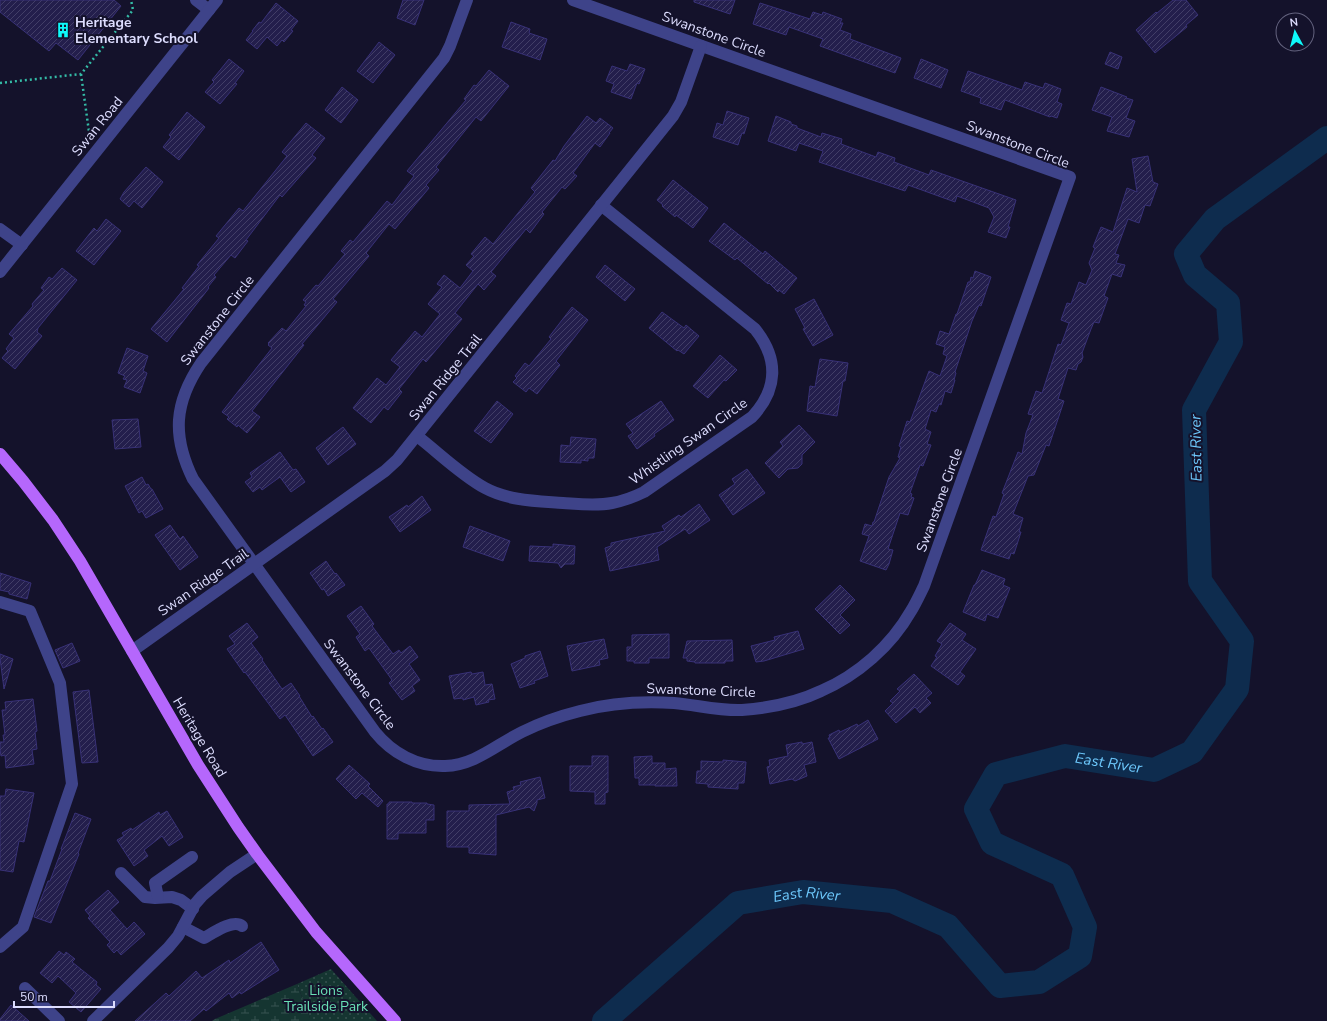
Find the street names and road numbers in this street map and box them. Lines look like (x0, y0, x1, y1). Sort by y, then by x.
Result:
street label: Swanstone Circle (659, 7, 768, 62)
street label: Swan Road (67, 92, 127, 160)
street label: Swanstone Circle (963, 116, 1072, 173)
street label: Swanstone Circle (176, 271, 259, 369)
street label: Swan Ridge Trail (405, 329, 487, 425)
street label: Whistling Swan Circle (625, 393, 751, 489)
street label: Swanstone Circle (912, 446, 967, 555)
street label: Swan Ridge Trail (154, 544, 253, 621)
street label: Swanstone Circle (319, 635, 400, 734)
street label: Swanstone Circle (646, 679, 756, 702)
street label: Heritage Road (168, 694, 231, 781)

